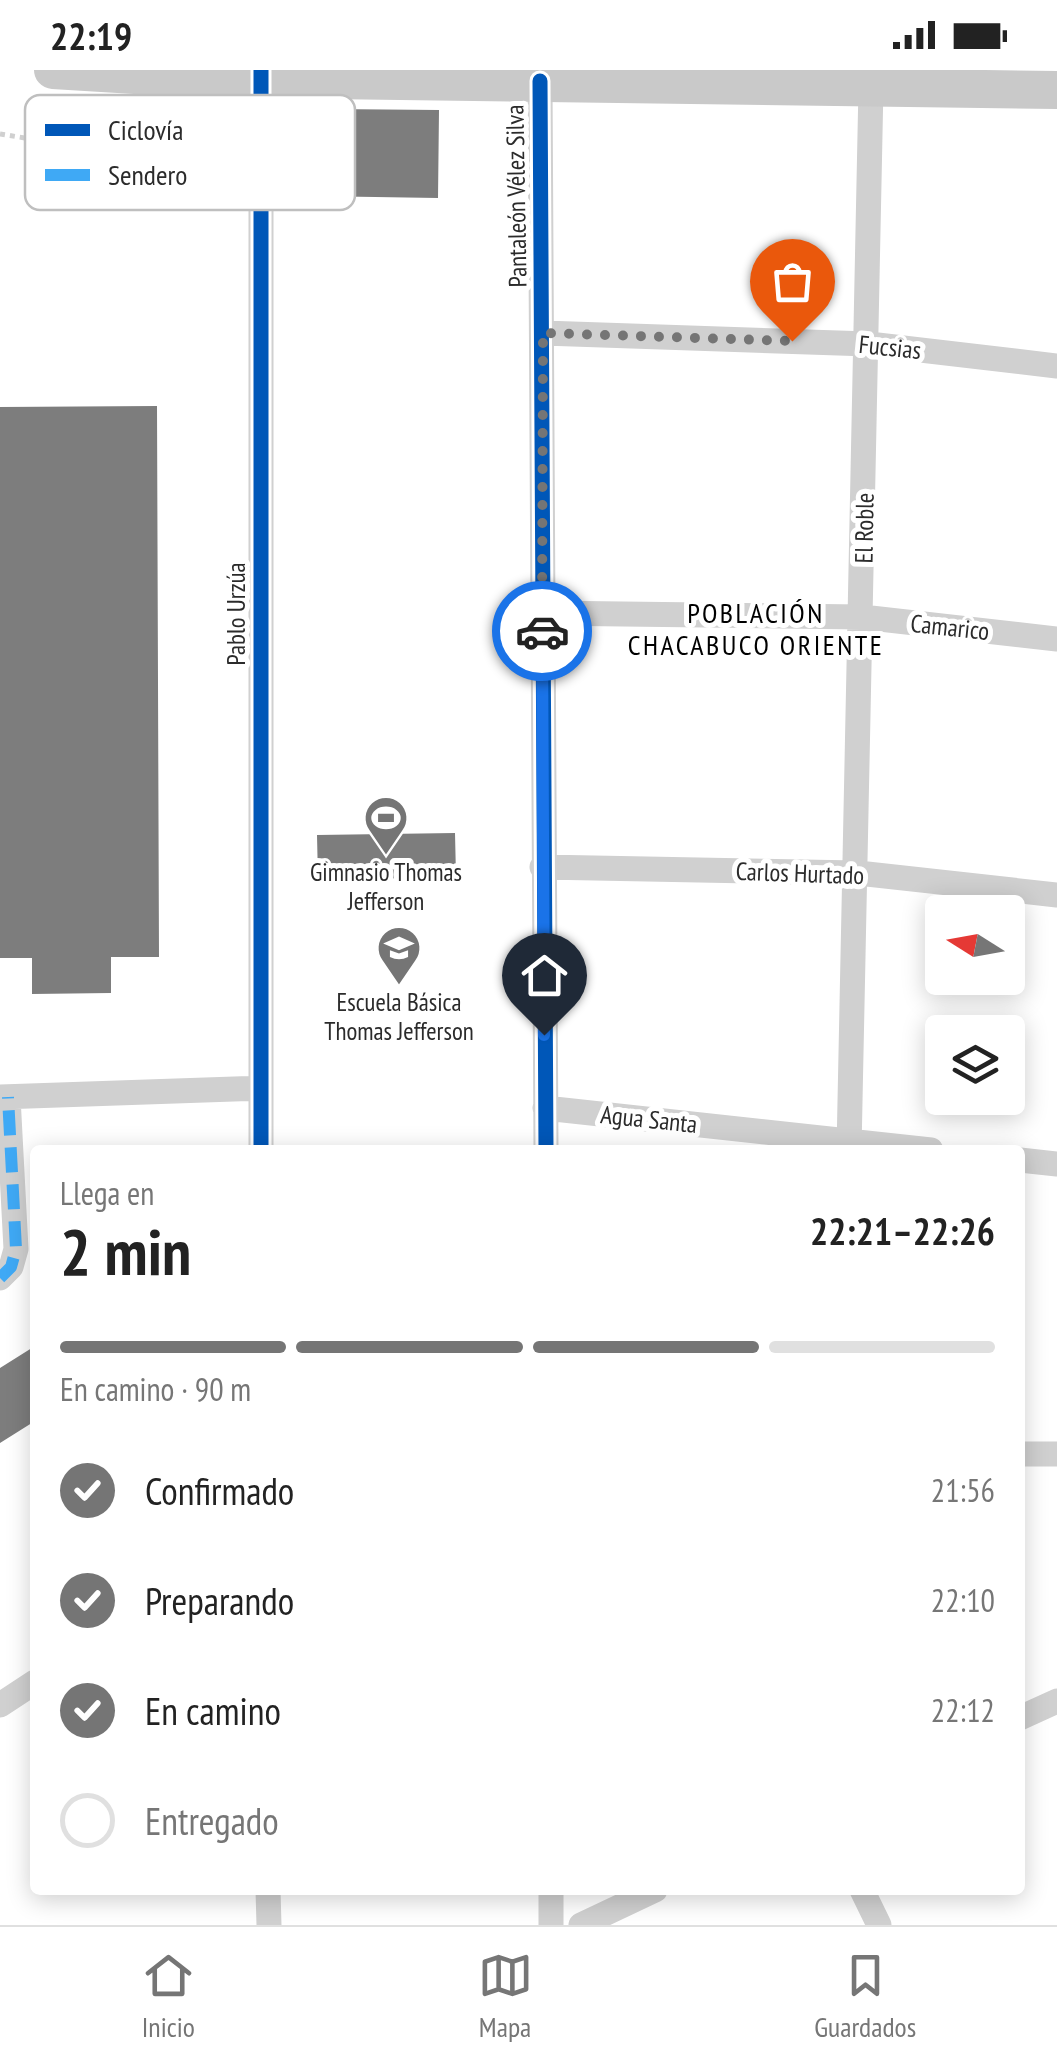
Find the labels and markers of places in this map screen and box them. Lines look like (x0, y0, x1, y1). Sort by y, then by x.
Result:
pin (750, 239, 835, 342)
sports icon: Gimnasio Thomas Jefferson (363, 795, 409, 856)
place label: Gimnasio Thomas Jefferson (310, 856, 462, 917)
school or university icon: Escuela Básica Thomas Jefferson (376, 925, 422, 986)
pin (502, 933, 587, 1036)
place label: Escuela Básica Thomas Jefferson (324, 986, 474, 1047)

